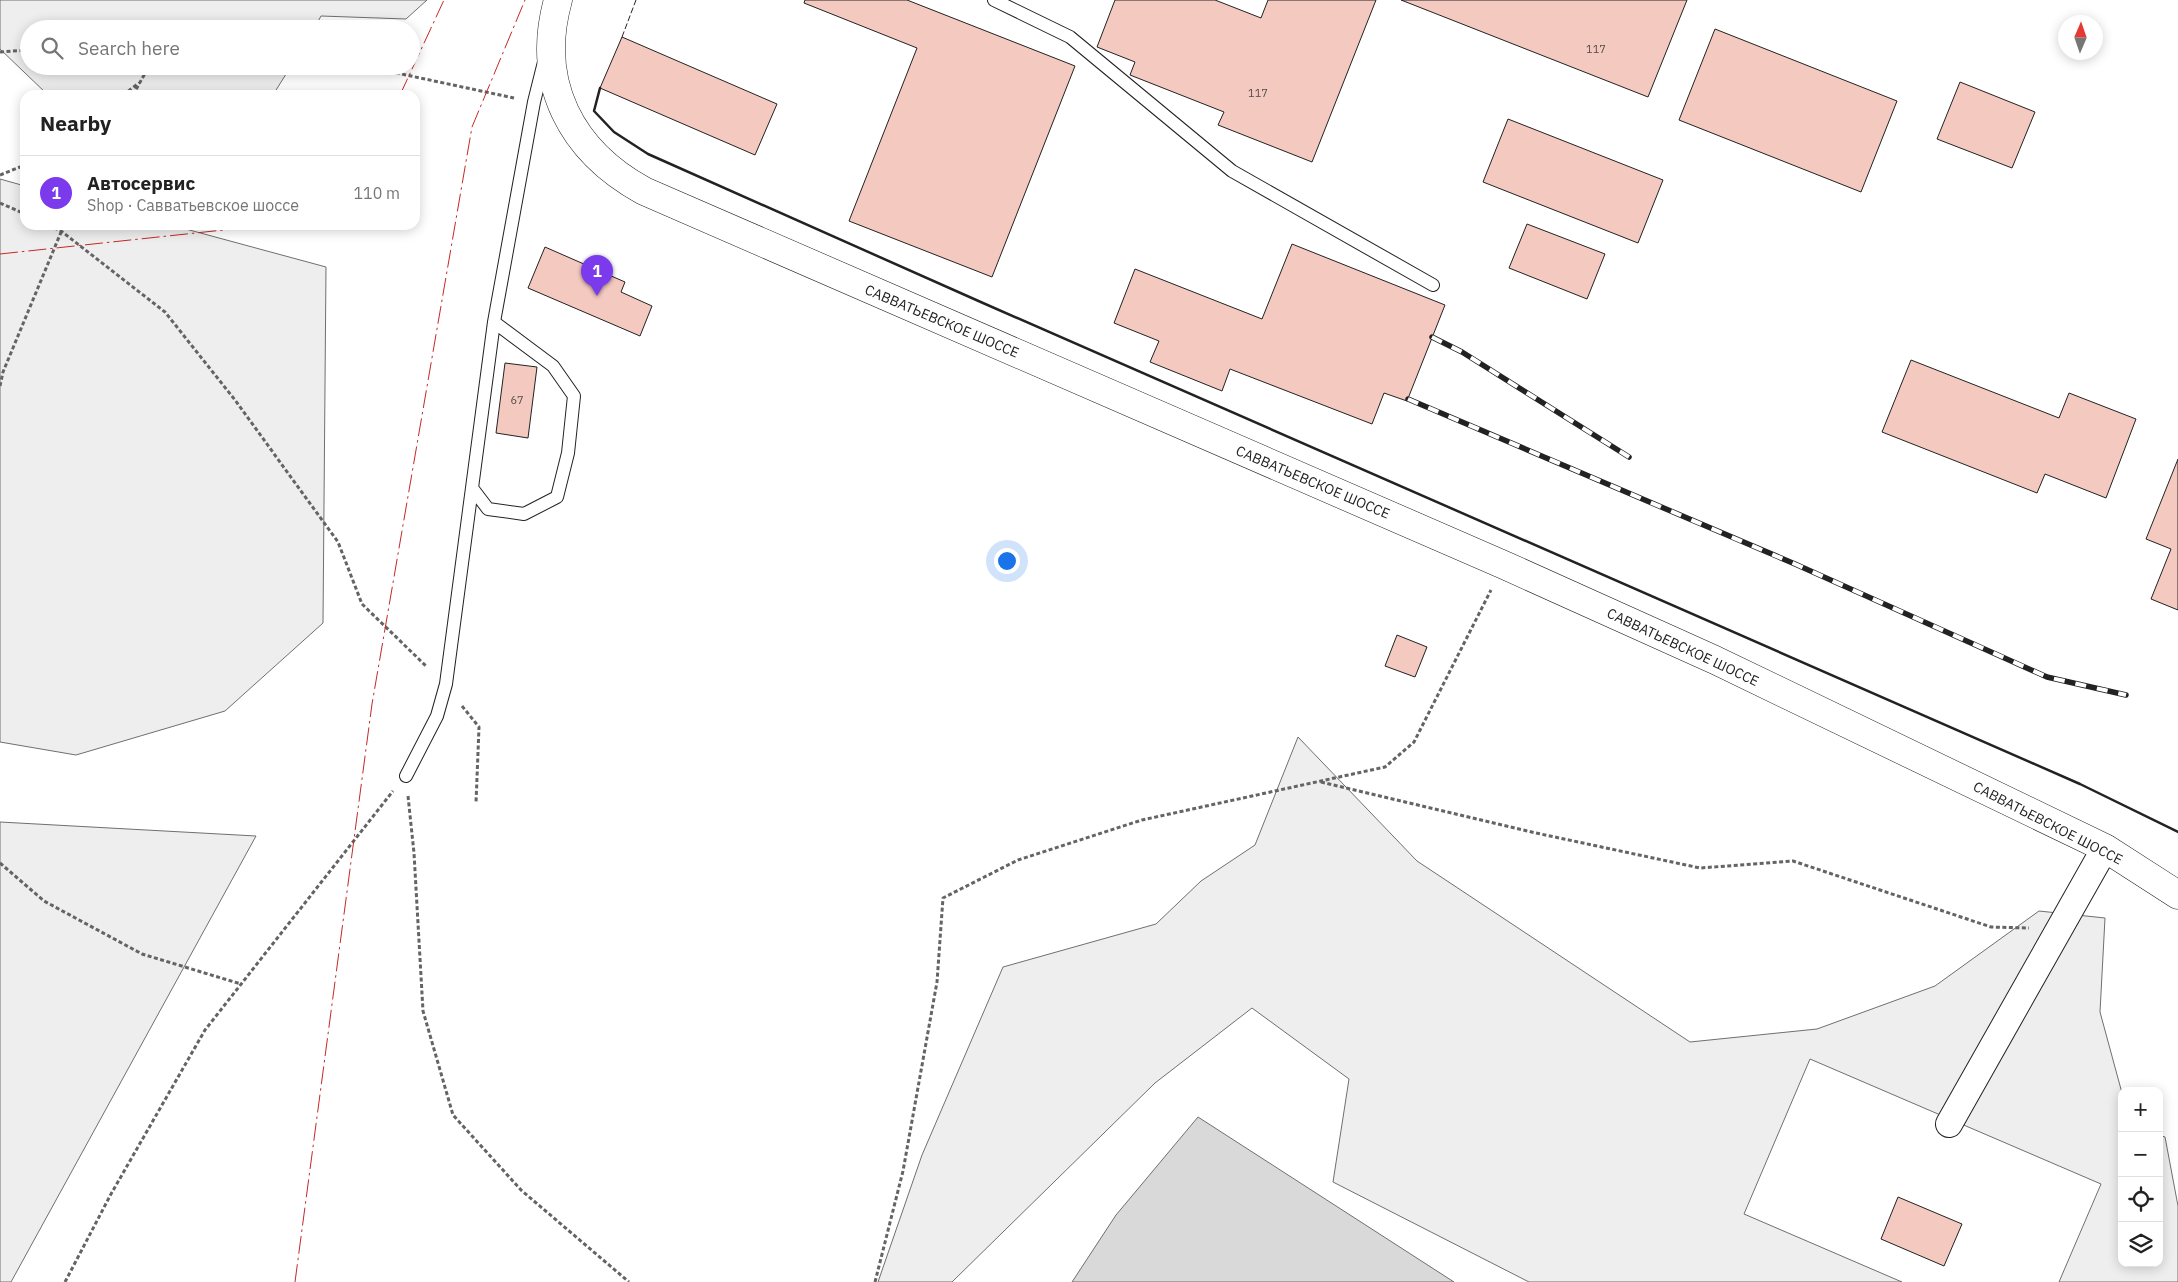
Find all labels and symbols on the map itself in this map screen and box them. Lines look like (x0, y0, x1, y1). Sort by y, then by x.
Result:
north arrow (2058, 15, 2103, 60)
house number: 117 (1586, 42, 1606, 56)
house number: 117 (1248, 86, 1268, 100)
pin: 1 (581, 255, 613, 296)
street label: САВВАТЬЕВСКОЕ ШОССЕ (862, 280, 1022, 362)
house number: 67 (510, 393, 524, 407)
street label: САВВАТЬЕВСКОЕ ШОССЕ (1233, 441, 1393, 523)
your location (994, 548, 1020, 574)
street label: САВВАТЬЕВСКОЕ ШОССЕ (1604, 604, 1762, 690)
street label: САВВАТЬЕВСКОЕ ШОССЕ (1970, 777, 2126, 869)

